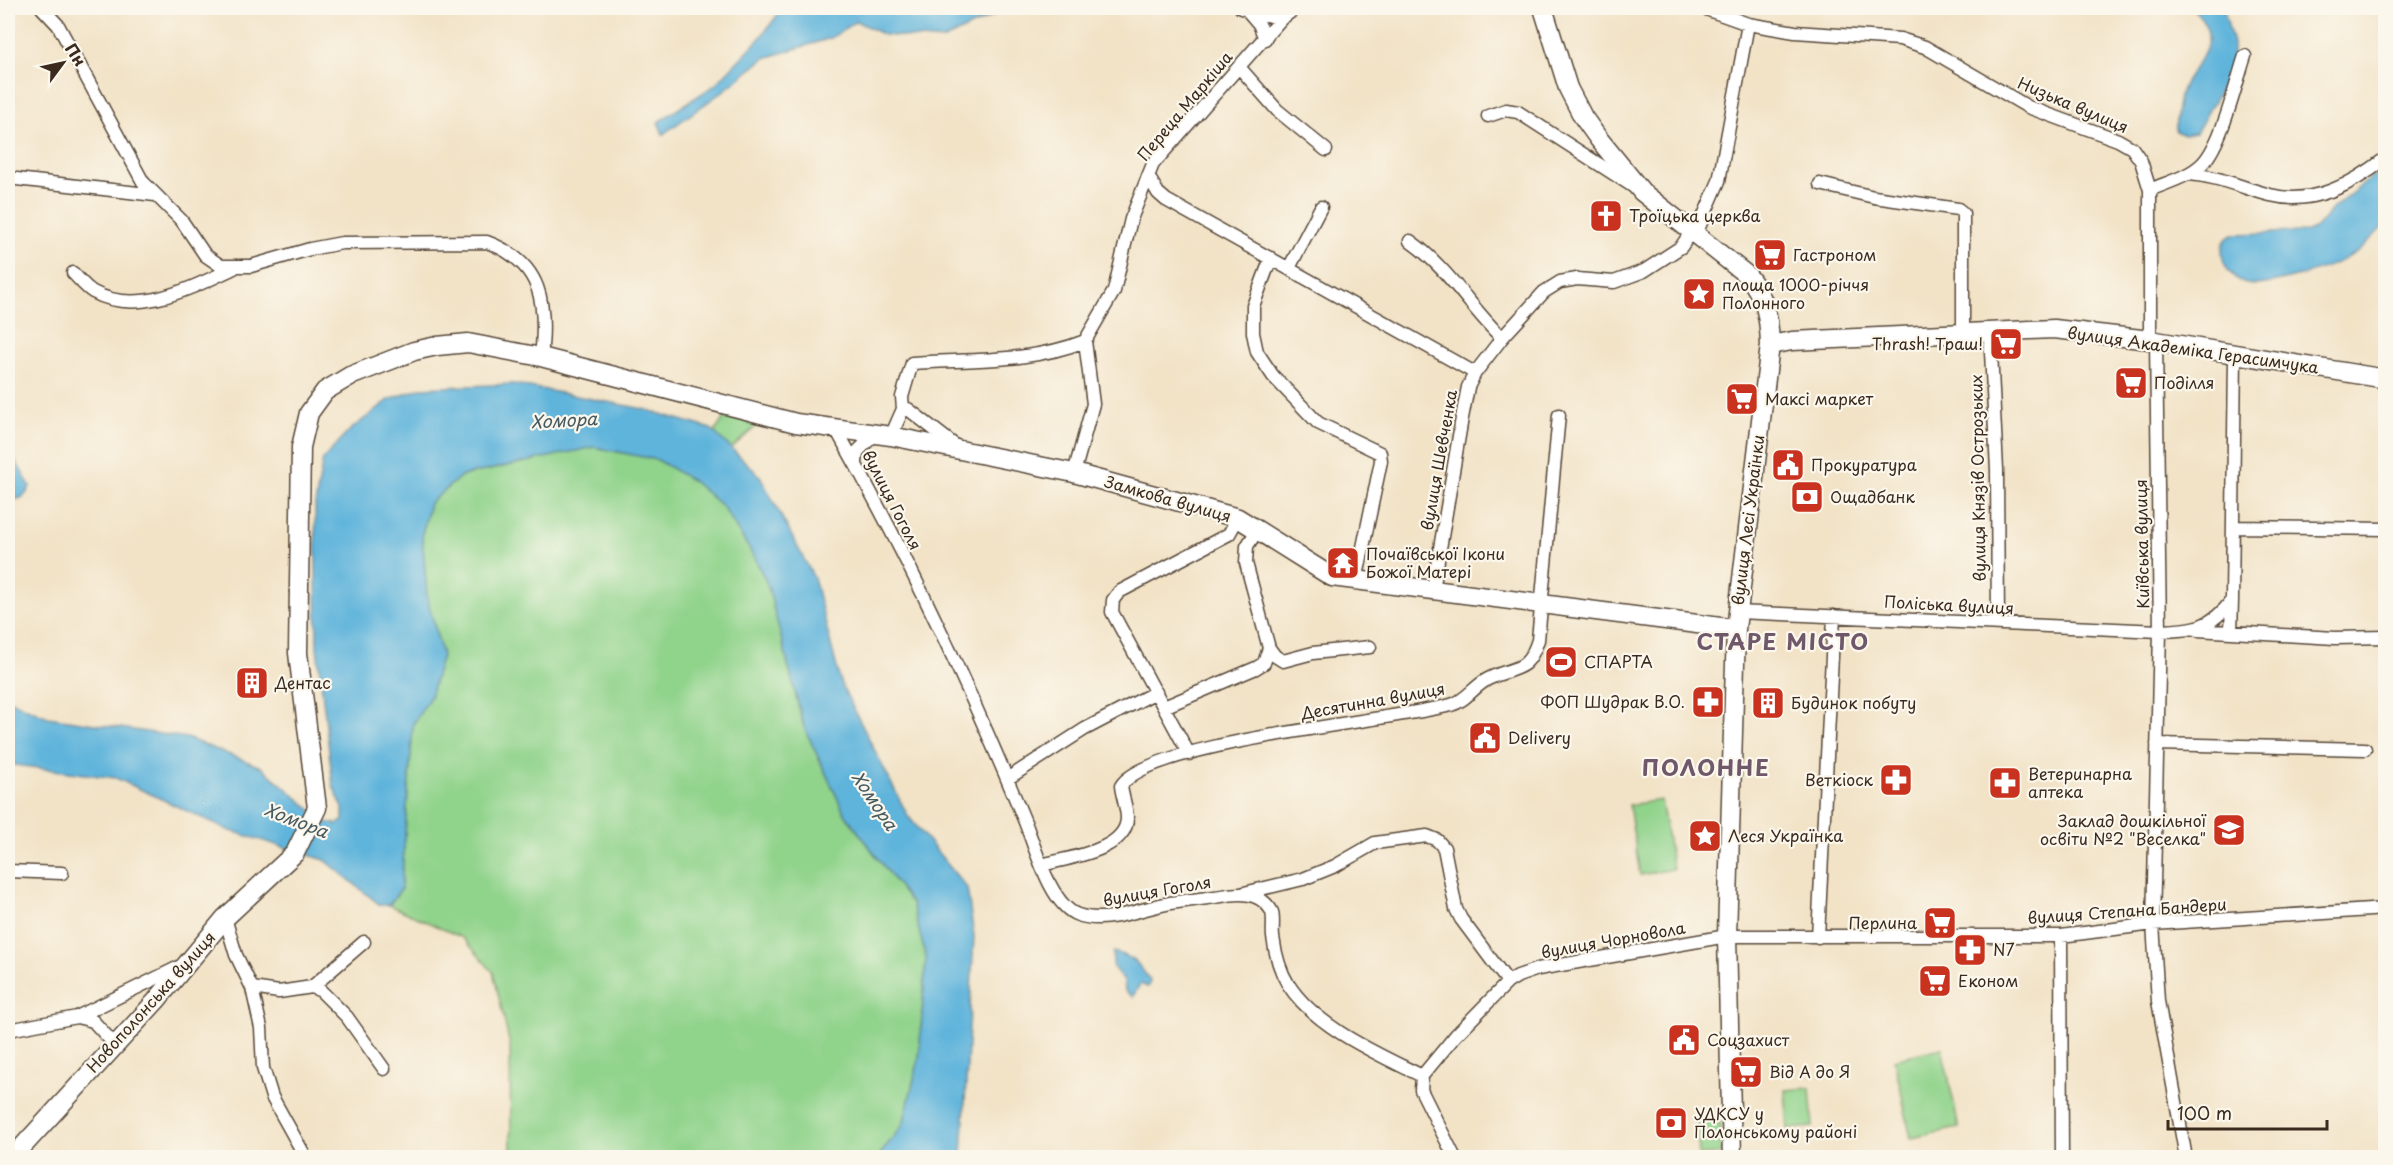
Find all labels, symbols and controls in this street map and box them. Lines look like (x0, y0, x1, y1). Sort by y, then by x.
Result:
north arrow (33, 33, 93, 93)
text: Пн (60, 38, 93, 71)
street label: Переца Маркіша (1131, 45, 1238, 166)
street label: Низька вулиця (2014, 70, 2132, 138)
church icon: Троїцька церква (1588, 198, 1624, 234)
place label: Троїцька церква (1629, 203, 1761, 227)
supermarket icon: Гастроном (1752, 237, 1788, 273)
place label: Гастроном (1793, 242, 1876, 266)
place label: площа 1000-річчя Полонного (1722, 272, 1869, 314)
place icon: площа 1000-річчя Полонного (1681, 276, 1717, 312)
street label: вулиця Академіка Герасимчука (2066, 319, 2320, 379)
supermarket icon: Thrash! Траш! (1988, 326, 2024, 362)
place label: Thrash! Траш! (1872, 331, 1983, 355)
supermarket icon: Поділля (2113, 365, 2149, 401)
place label: Поділля (2154, 370, 2214, 394)
street label: вулиця Князів Острозьких (1963, 374, 1991, 582)
supermarket icon: Максі маркет (1724, 381, 1760, 417)
place label: Максі маркет (1765, 386, 1874, 410)
street label: вулиця Шевченка (1414, 387, 1462, 532)
water label: Хомора (530, 404, 599, 435)
street label: вулиця Лесі Українки (1725, 433, 1769, 606)
street label: вулиця Гоголя (857, 445, 928, 554)
public building icon: Прокуратура (1770, 447, 1806, 483)
place label: Прокуратура (1811, 452, 1917, 476)
street label: Замкова вулиця (1101, 468, 1234, 528)
bank icon: Ощадбанк (1789, 479, 1825, 515)
street label: Київська вулиця (2128, 479, 2154, 609)
place label: Ощадбанк (1830, 484, 1916, 508)
place label: Почаївської Ікони Божої Матері (1366, 541, 1505, 583)
temple icon: Почаївської Ікони Божої Матері (1325, 545, 1361, 581)
street label: Поліська вулиця (1883, 589, 2015, 619)
district label: СТАРЕ МІСТО (1696, 624, 1870, 657)
sports icon: СПАРТА (1543, 644, 1579, 680)
place label: СПАРТА (1584, 649, 1653, 673)
building icon: Дентас (234, 665, 270, 701)
place label: Дентас (274, 670, 331, 694)
street label: Десятинна вулиця (1298, 676, 1447, 725)
pharmacy icon: ФОП Шудрак В.О. (1690, 684, 1726, 720)
building icon: Будинок побуту (1750, 685, 1786, 721)
place label: ФОП Шудрак В.О. (1541, 689, 1685, 713)
place label: Будинок побуту (1791, 690, 1916, 714)
public building icon: Delivery (1467, 720, 1503, 756)
place label: Delivery (1508, 725, 1571, 749)
district label: ПОЛОННЕ (1642, 750, 1770, 783)
place label: Ветеринарна аптека (2028, 761, 2132, 803)
pharmacy icon: Веткіоск (1878, 762, 1914, 798)
water label: Хомора (846, 765, 905, 836)
pharmacy icon: Ветеринарна аптека (1987, 765, 2023, 801)
place label: Веткіоск (1805, 767, 1873, 791)
water label: Хомора (261, 795, 333, 844)
place label: Заклад дошкільної освіти №2 "Веселка" (2040, 808, 2208, 850)
school or university icon: Заклад дошкільної освіти №2 "Веселка" (2211, 812, 2247, 848)
place icon: Леся Українка (1687, 818, 1723, 854)
place label: Леся Українка (1728, 823, 1843, 847)
street label: вулиця Гоголя (1101, 869, 1213, 911)
street label: вулиця Степана Бандери (2027, 891, 2227, 929)
supermarket icon: Перлина (1922, 905, 1958, 941)
place label: Перлина (1849, 910, 1917, 934)
street label: вулиця Чорновола (1539, 915, 1687, 964)
street label: Новополонська вулиця (80, 925, 220, 1077)
pharmacy icon: N7 (1952, 932, 1988, 968)
place label: N7 (1993, 937, 2015, 961)
supermarket icon: Економ (1917, 963, 1953, 999)
place label: Економ (1958, 968, 2018, 992)
public building icon: Соцзахист (1666, 1022, 1702, 1058)
place label: Соцзахист (1707, 1027, 1790, 1051)
supermarket icon: Від А до Я (1728, 1054, 1764, 1090)
place label: Від А до Я (1769, 1059, 1850, 1083)
scale bar (2168, 1093, 2327, 1131)
text: 100 m (2177, 1099, 2232, 1126)
place label: УДКСУ у Полонському районi (1694, 1101, 1857, 1143)
bank icon: УДКСУ у Полонському районi (1653, 1105, 1689, 1141)

